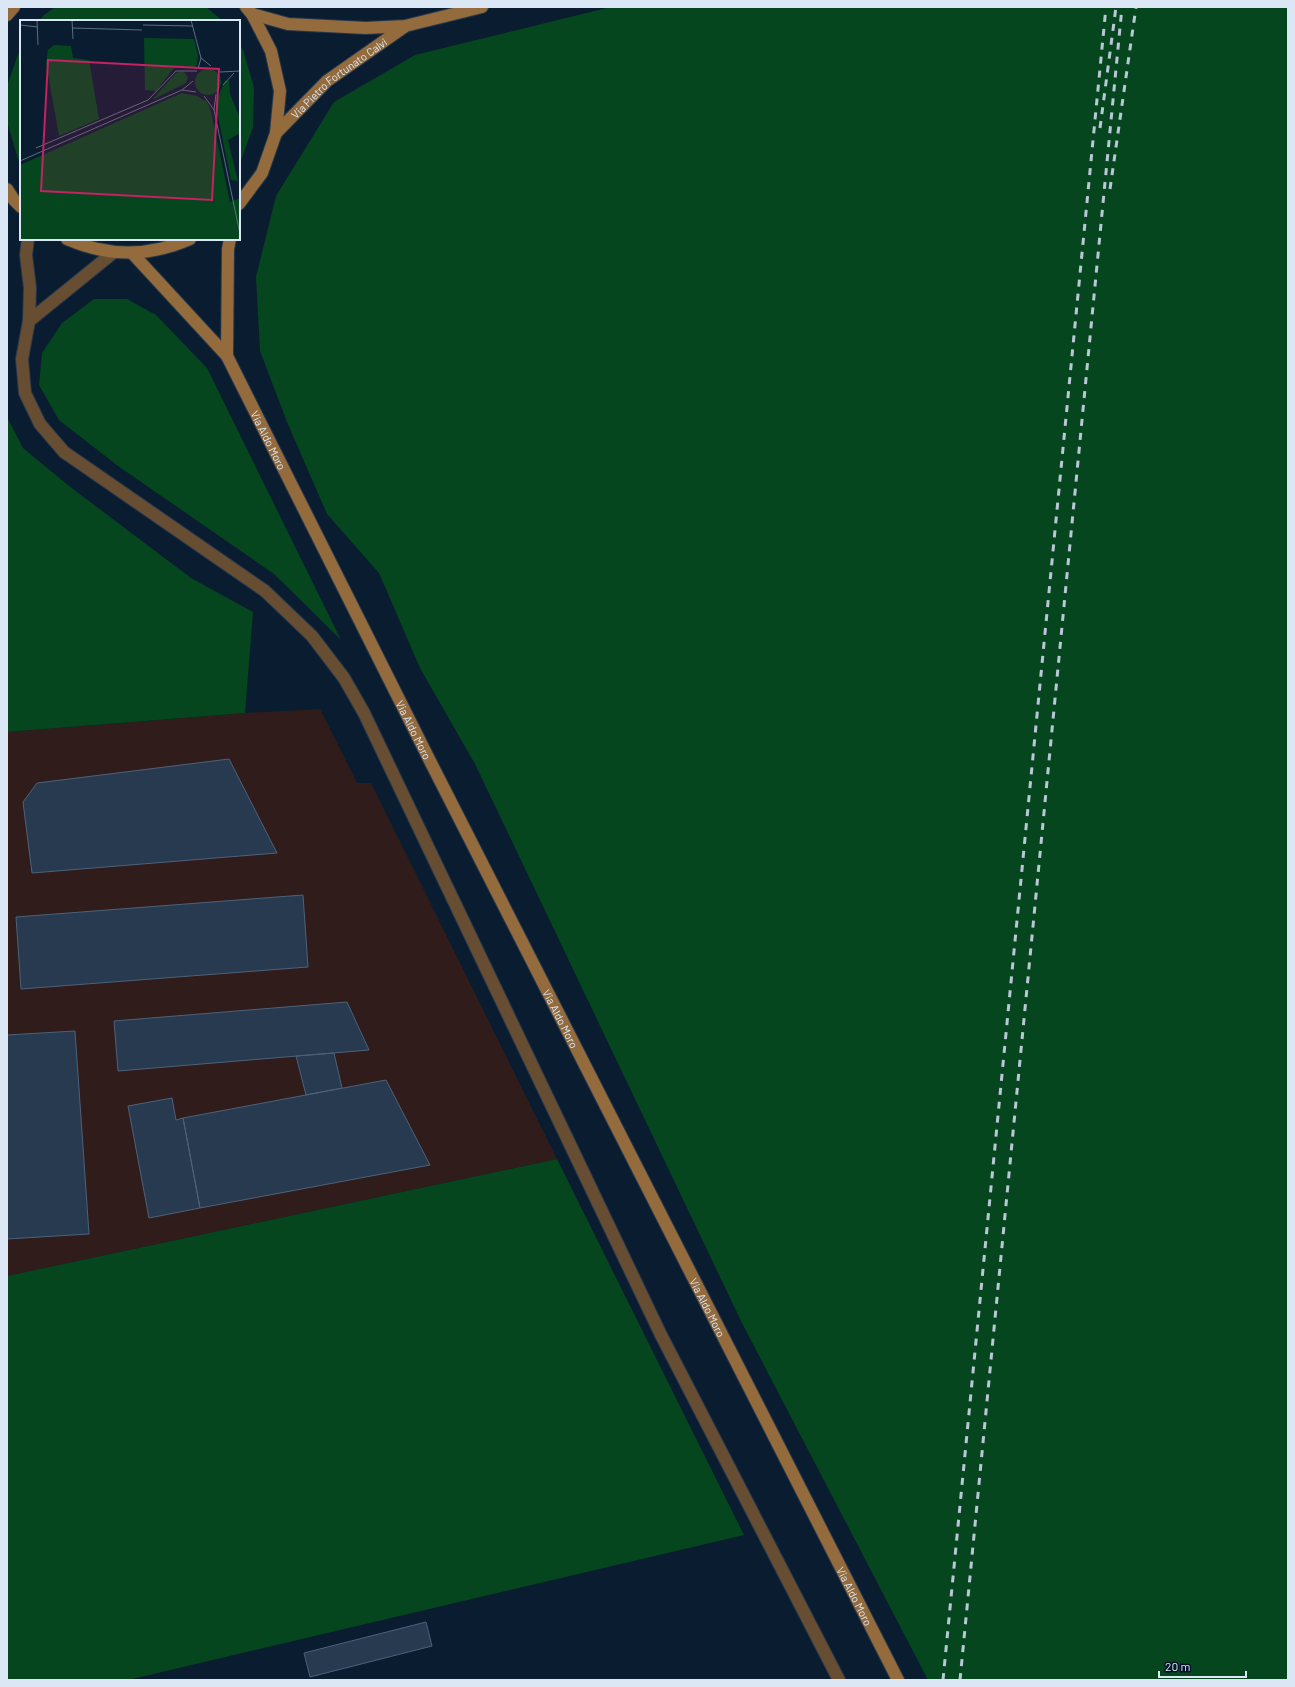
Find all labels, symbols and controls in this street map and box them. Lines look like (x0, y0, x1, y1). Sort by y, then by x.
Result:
inset map (20, 20, 240, 240)
street label: Via Pietro Fortunato Calvi (288, 35, 389, 121)
street label: Via Aldo Moro (249, 408, 289, 472)
street label: Via Aldo Moro (394, 698, 434, 761)
street label: Via Aldo Moro (541, 987, 581, 1050)
street label: Via Aldo Moro (688, 1275, 729, 1339)
street label: Via Aldo Moro (835, 1564, 876, 1627)
scale bar (1159, 1653, 1246, 1679)
text: 20 m (1165, 1659, 1191, 1673)

